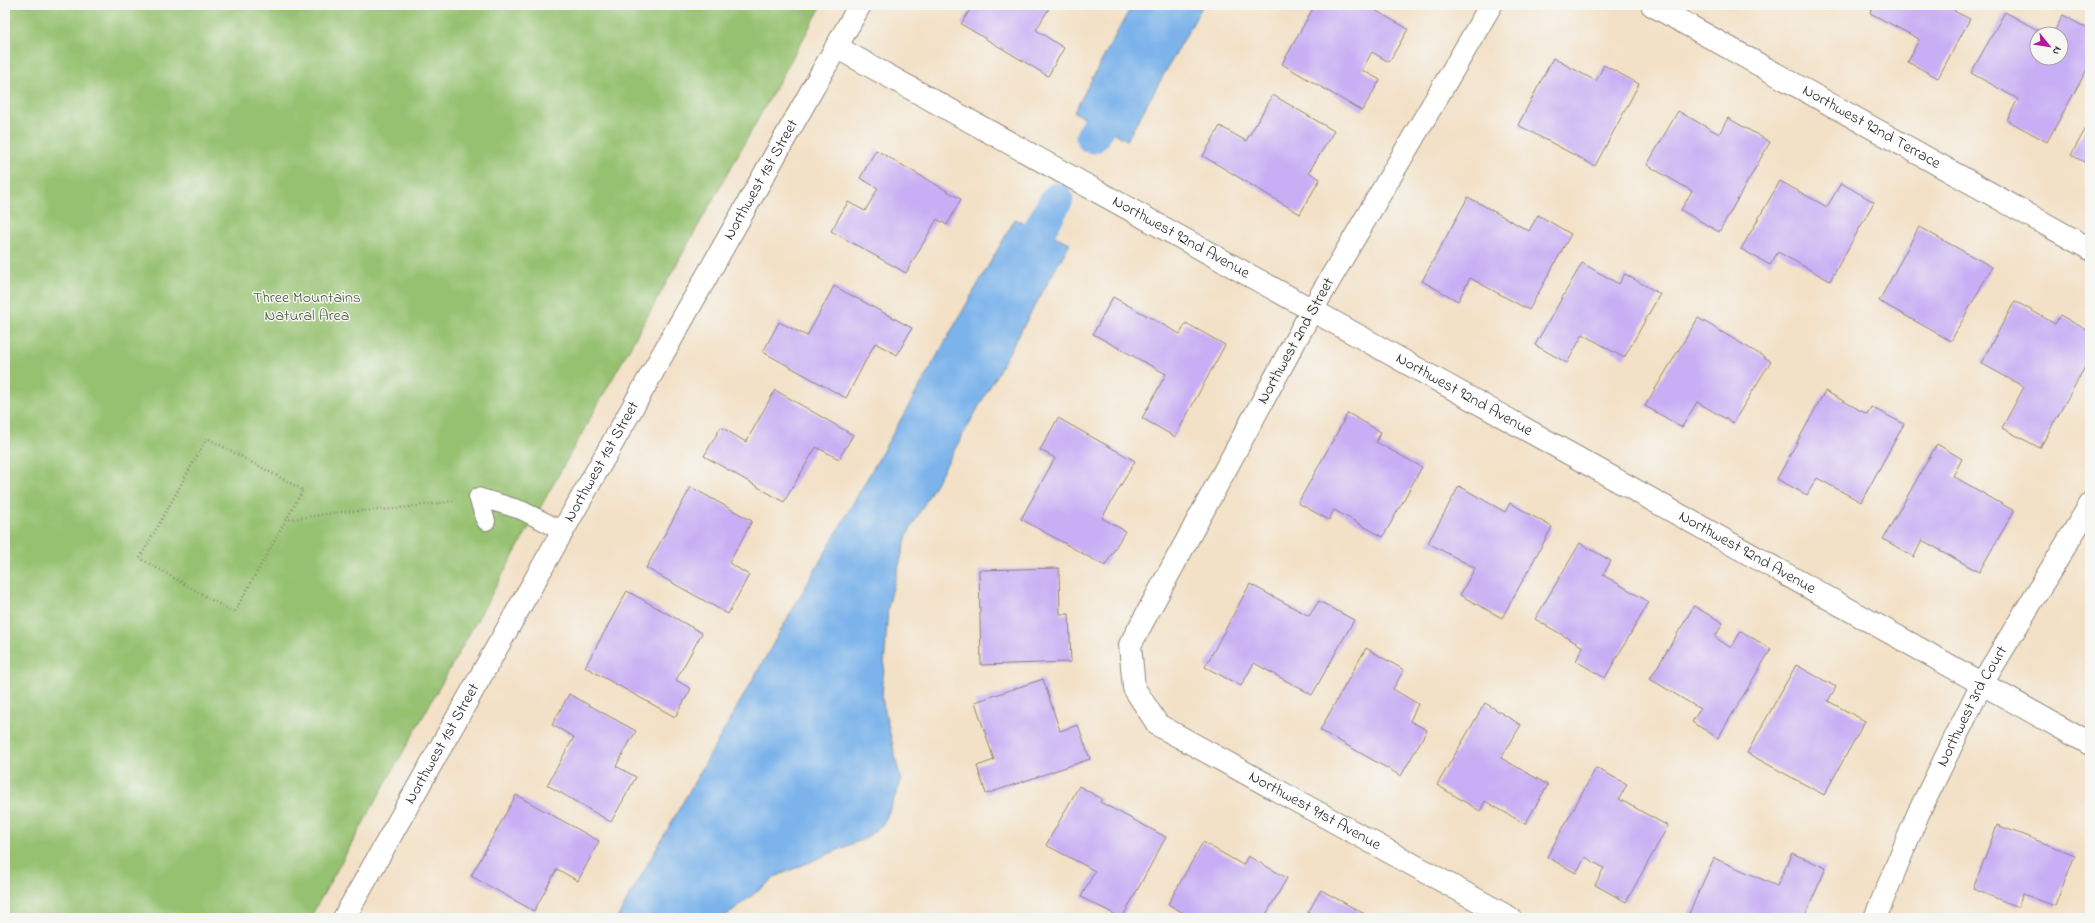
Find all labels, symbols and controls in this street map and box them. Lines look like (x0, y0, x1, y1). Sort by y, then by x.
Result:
north arrow (2029, 26, 2069, 66)
text: N (2048, 43, 2066, 58)
street label: Northwest 92nd Terrace (1798, 79, 1946, 176)
street label: Northwest 1st Street (717, 114, 805, 245)
street label: Northwest 92nd Avenue (1108, 190, 1255, 286)
street label: Northwest 2nd Street (1251, 273, 1341, 409)
park label: Three Mountains Natural Area (253, 286, 361, 328)
street label: Northwest 92nd Avenue (1391, 347, 1538, 443)
street label: Northwest 1st Street (558, 396, 646, 527)
street label: Northwest 92nd Avenue (1674, 505, 1821, 601)
street label: Northwest 3rd Court (1931, 641, 2014, 771)
street label: Northwest 1st Street (399, 679, 486, 809)
street label: Northwest 91st Avenue (1244, 765, 1386, 857)

